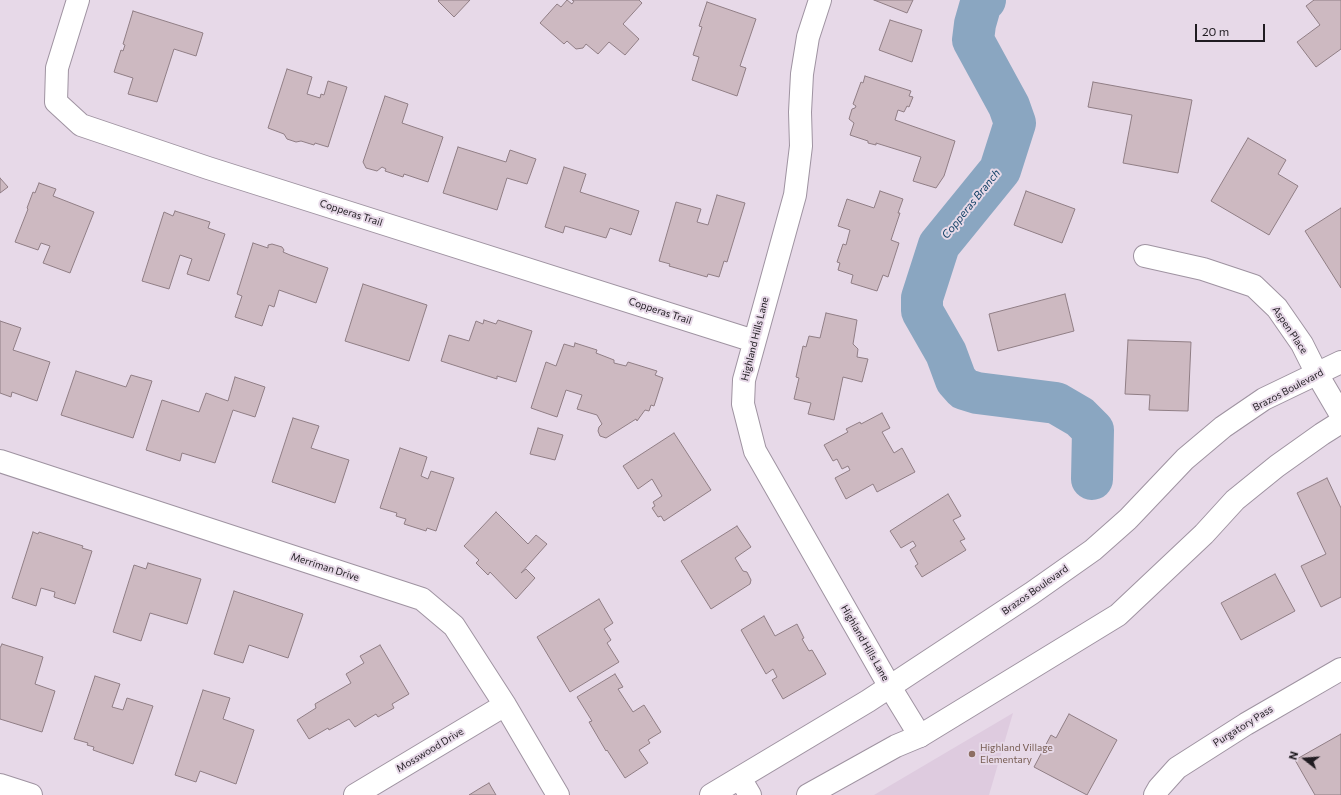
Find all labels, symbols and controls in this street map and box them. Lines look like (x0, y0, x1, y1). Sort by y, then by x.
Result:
scale bar (1197, 16, 1267, 42)
text: 20 m (1202, 24, 1229, 38)
water label: Copperas Branch (939, 167, 1003, 241)
street label: Copperas Trail (318, 197, 384, 229)
street label: Copperas Trail (627, 295, 693, 327)
street label: Highland Hills Lane (739, 296, 771, 382)
street label: Aspen Place (1270, 304, 1310, 356)
street label: Brazos Boulevard (1251, 366, 1325, 414)
street label: Merriman Drive (289, 550, 361, 584)
street label: Brazos Boulevard (999, 563, 1071, 617)
street label: Highland Hills Lane (838, 603, 892, 683)
street label: Purgatory Pass (1211, 703, 1275, 749)
street label: Mosswood Drive (394, 725, 466, 775)
north arrow (1285, 739, 1325, 779)
place label: Highland Village Elementary (980, 742, 1053, 766)
marker: Highland Village Elementary (967, 749, 977, 759)
text: N (1286, 750, 1300, 761)

